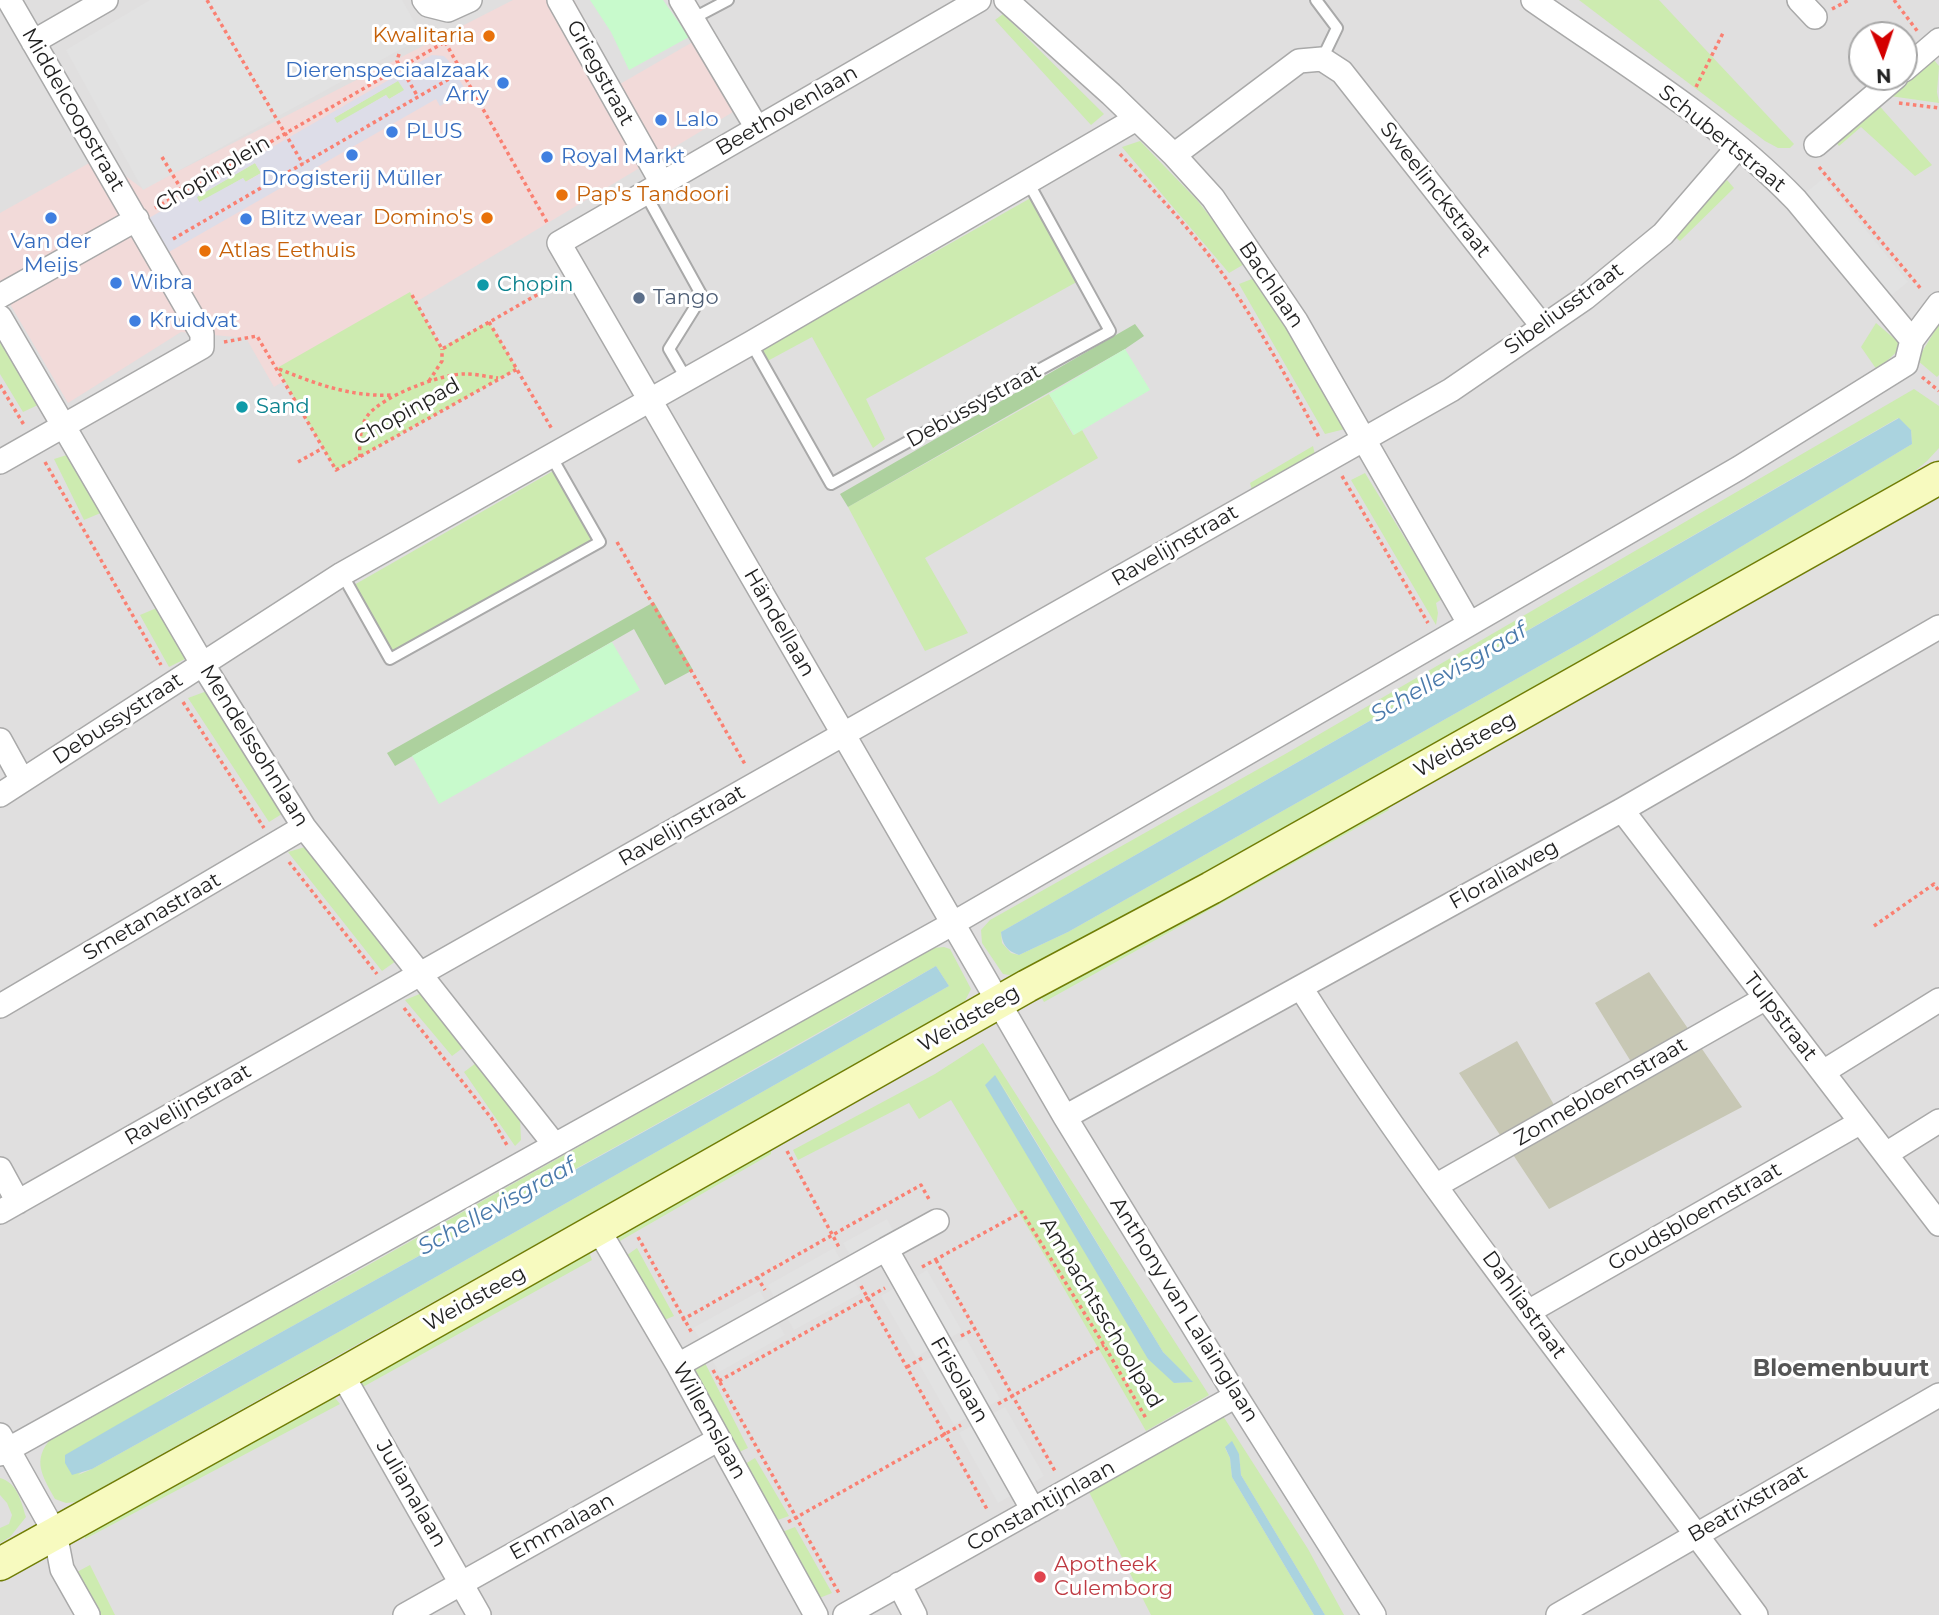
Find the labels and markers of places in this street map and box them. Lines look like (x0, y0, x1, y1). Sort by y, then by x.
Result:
place label: Kwalitaria (372, 23, 475, 49)
marker: Kwalitaria (481, 28, 497, 44)
place label: Dierenspeciaalzaak Arry (285, 58, 489, 108)
marker: Dierenspeciaalzaak Arry (495, 75, 511, 91)
place label: Lalo (675, 107, 719, 133)
marker: Lalo (653, 112, 669, 128)
place label: PLUS (406, 119, 463, 145)
marker: PLUS (384, 124, 400, 140)
place label: Royal Markt (561, 144, 685, 170)
marker: Drogisterij Müller (344, 147, 360, 163)
marker: Royal Markt (539, 149, 555, 165)
place label: Drogisterij Müller (261, 166, 443, 192)
place label: Pap's Tandoori (576, 182, 730, 208)
marker: Pap's Tandoori (554, 187, 570, 203)
place label: Domino's (373, 205, 473, 231)
place label: Blitz wear (260, 206, 363, 232)
marker: Van der Meijs (43, 210, 59, 226)
marker: Domino's (479, 210, 495, 226)
marker: Blitz wear (238, 211, 254, 227)
place label: Van der Meijs (11, 229, 91, 279)
place label: Atlas Eethuis (219, 238, 356, 264)
marker: Atlas Eethuis (197, 243, 213, 259)
place label: Wibra (130, 270, 193, 296)
place label: Chopin (497, 272, 573, 298)
marker: Wibra (108, 275, 124, 291)
marker: Chopin (475, 277, 491, 293)
place label: Tango (653, 285, 719, 311)
marker: Tango (631, 290, 647, 306)
place label: Kruidvat (149, 308, 238, 334)
marker: Kruidvat (127, 313, 143, 329)
place label: Sand (256, 394, 310, 420)
marker: Sand (234, 399, 250, 415)
place label: Apotheek Culemborg (1054, 1552, 1173, 1602)
marker: Apotheek Culemborg (1032, 1569, 1048, 1585)

